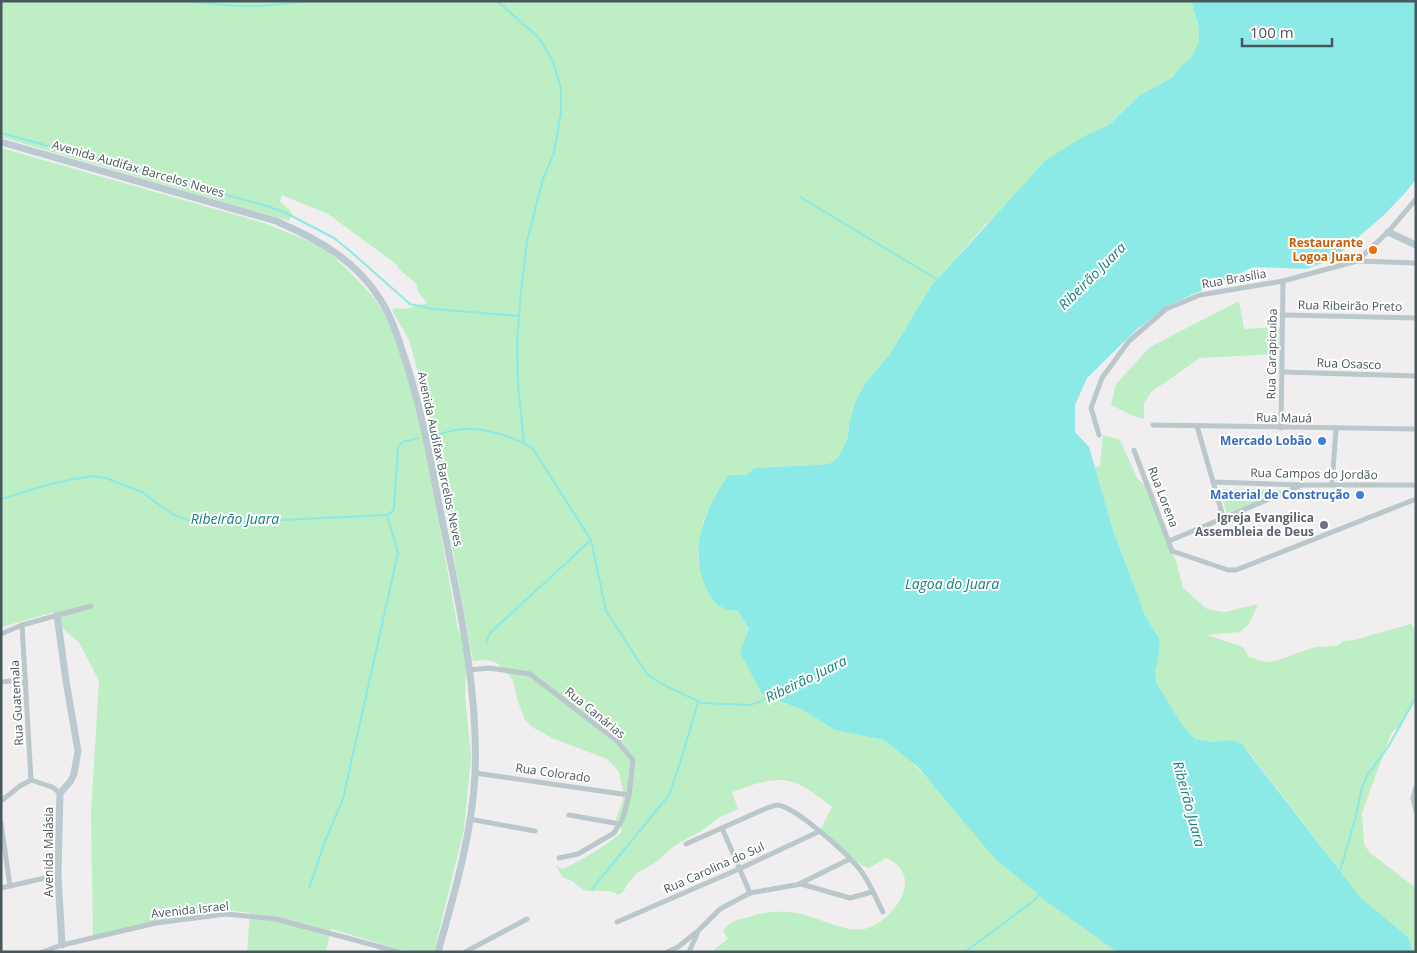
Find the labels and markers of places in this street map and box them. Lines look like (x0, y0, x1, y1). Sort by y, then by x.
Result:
place label: Restaurante Logoa Juara (1289, 234, 1363, 265)
marker: Restaurante Logoa Juara (1367, 244, 1379, 256)
place label: Mercado Lobão (1220, 432, 1312, 449)
marker: Mercado Lobão (1316, 435, 1328, 447)
place label: Material de Construção (1210, 486, 1350, 503)
marker: Material de Construção (1354, 489, 1366, 501)
place label: Igreja Evangilica Assembleia de Deus (1195, 509, 1314, 540)
marker: Igreja Evangilica Assembleia de Deus (1318, 519, 1330, 531)

